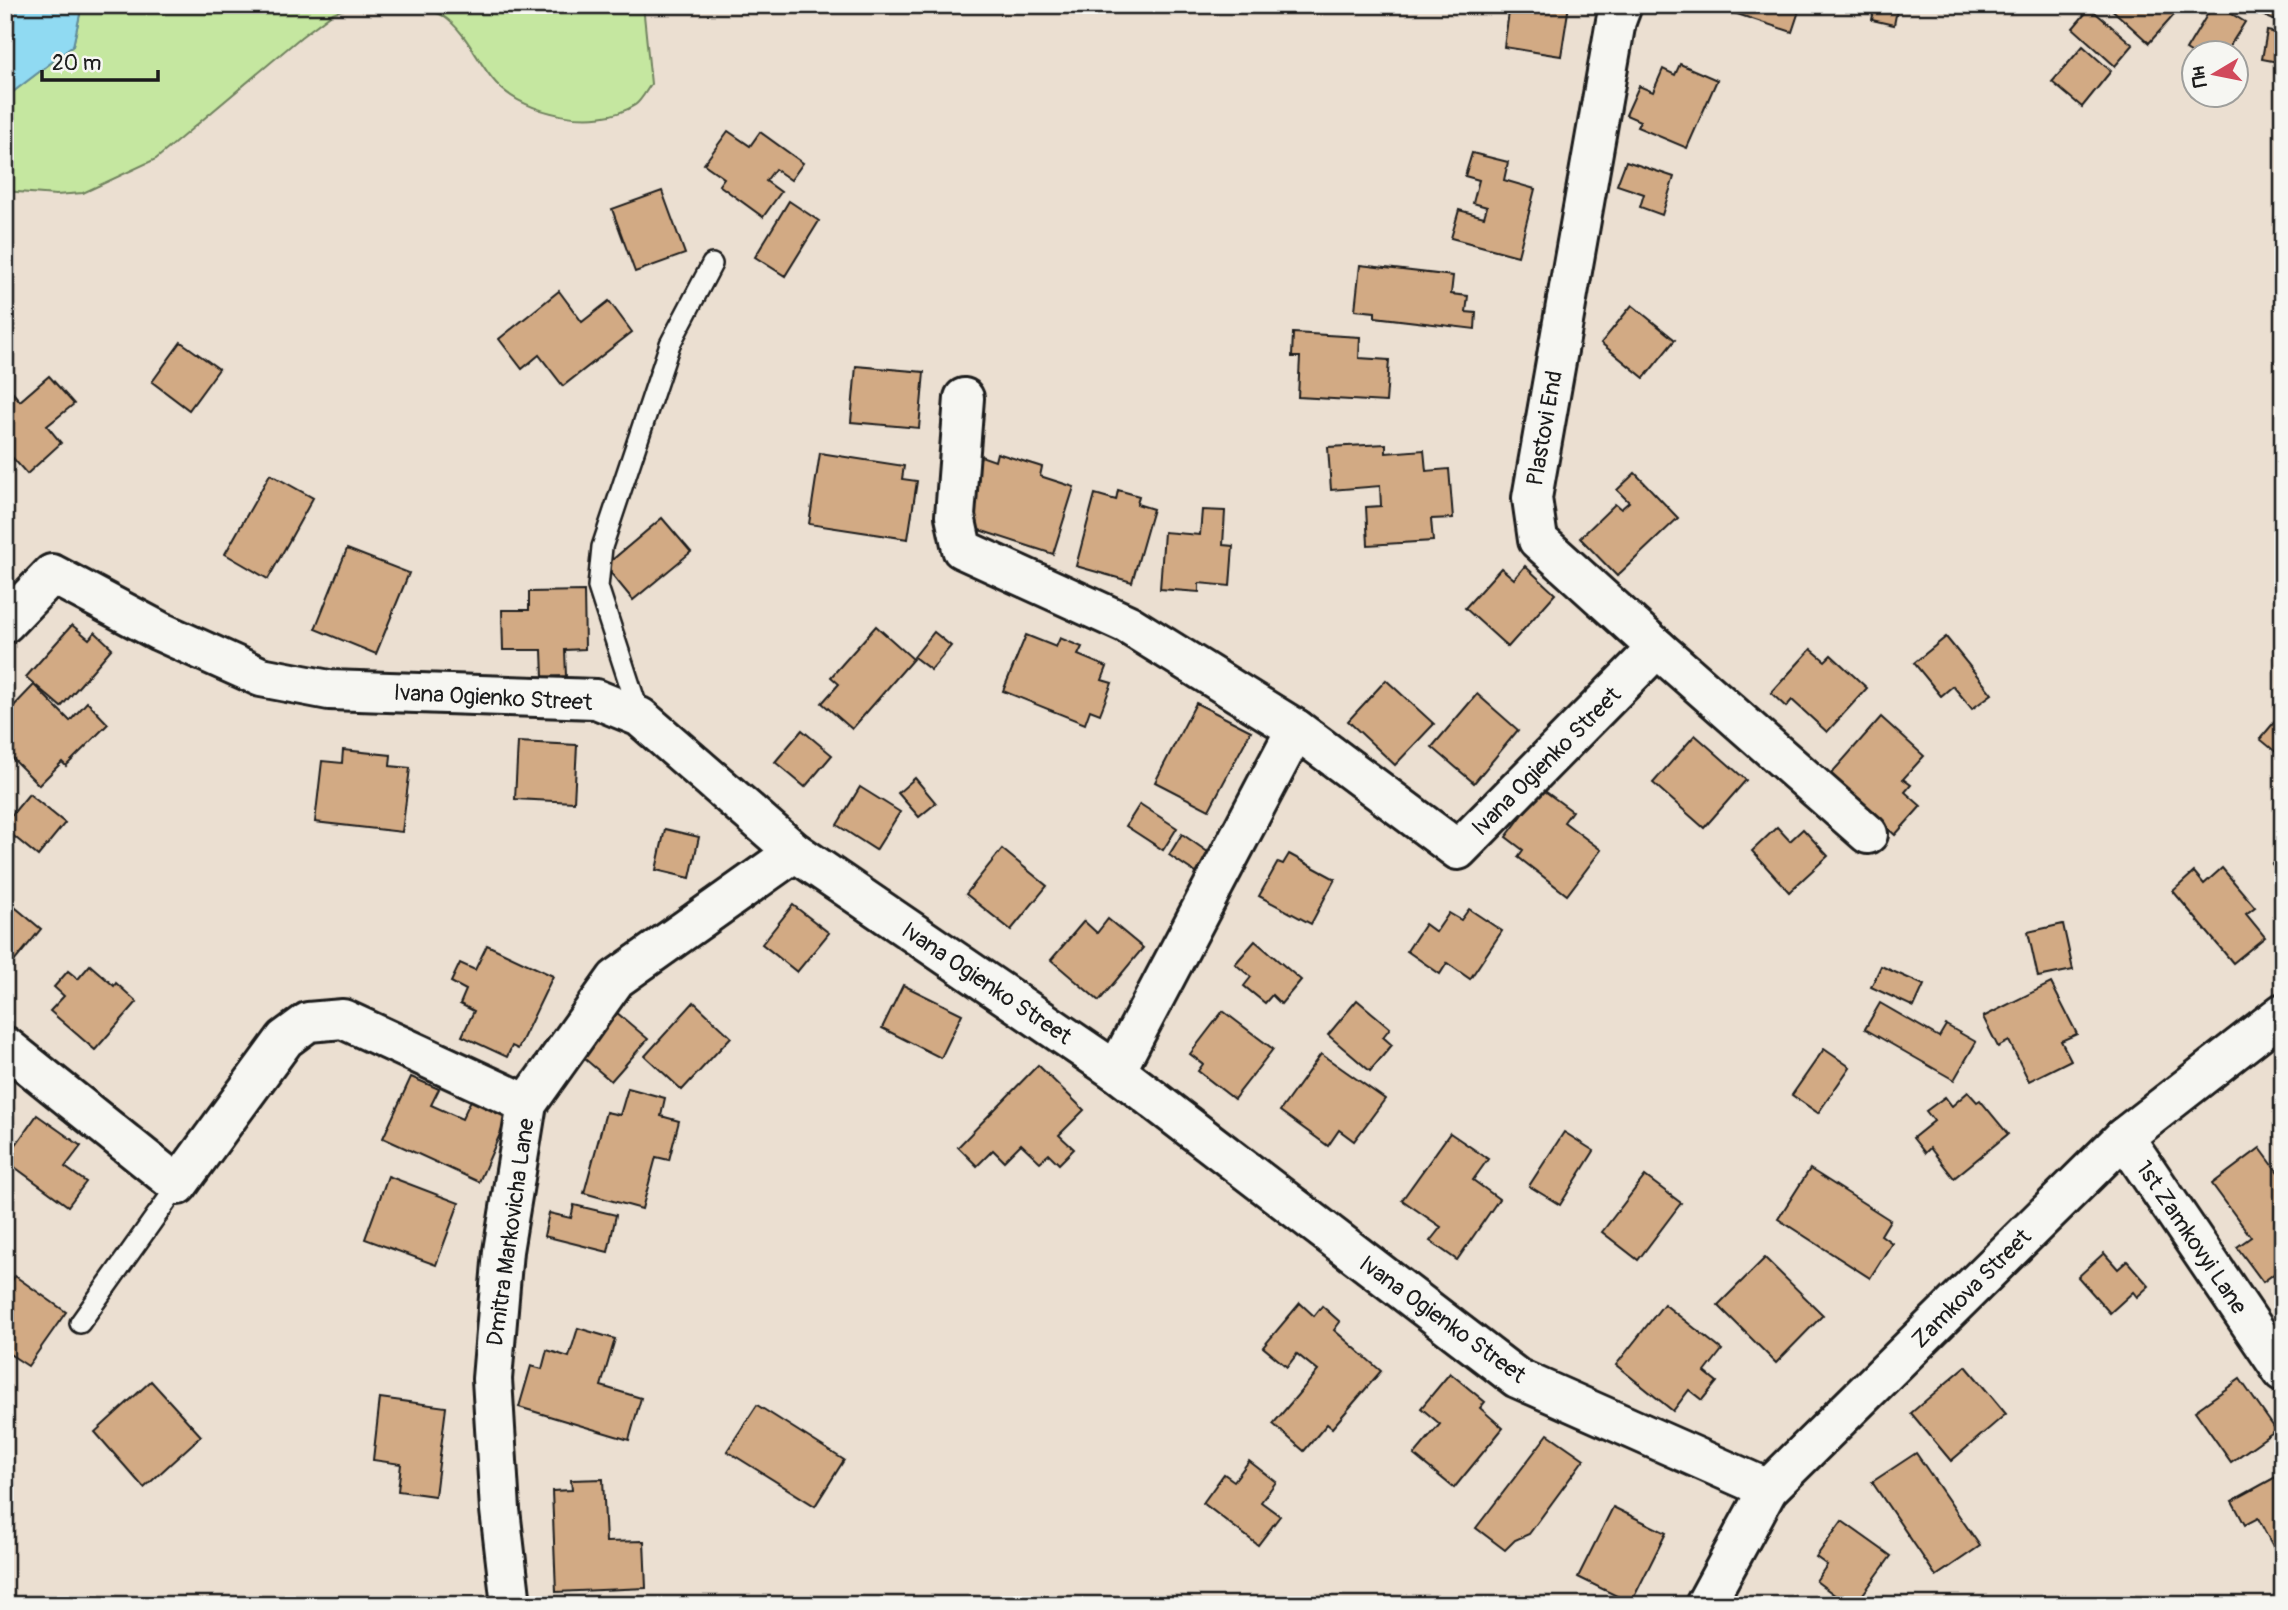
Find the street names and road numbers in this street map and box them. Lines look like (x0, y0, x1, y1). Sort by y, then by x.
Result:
street label: Plastovi End (1520, 368, 1569, 488)
street label: Ivana Ogienko Street (393, 678, 594, 717)
street label: Ivana Ogienko Street (1466, 680, 1627, 842)
street label: Ivana Ogienko Street (896, 916, 1078, 1051)
street label: Dmitra Markovicha Lane (480, 1116, 541, 1348)
street label: 1st Zamkovyi Lane (2130, 1155, 2254, 1320)
street label: Zamkova Street (1906, 1222, 2038, 1354)
street label: Ivana Ogienko Street (1354, 1249, 1532, 1390)

